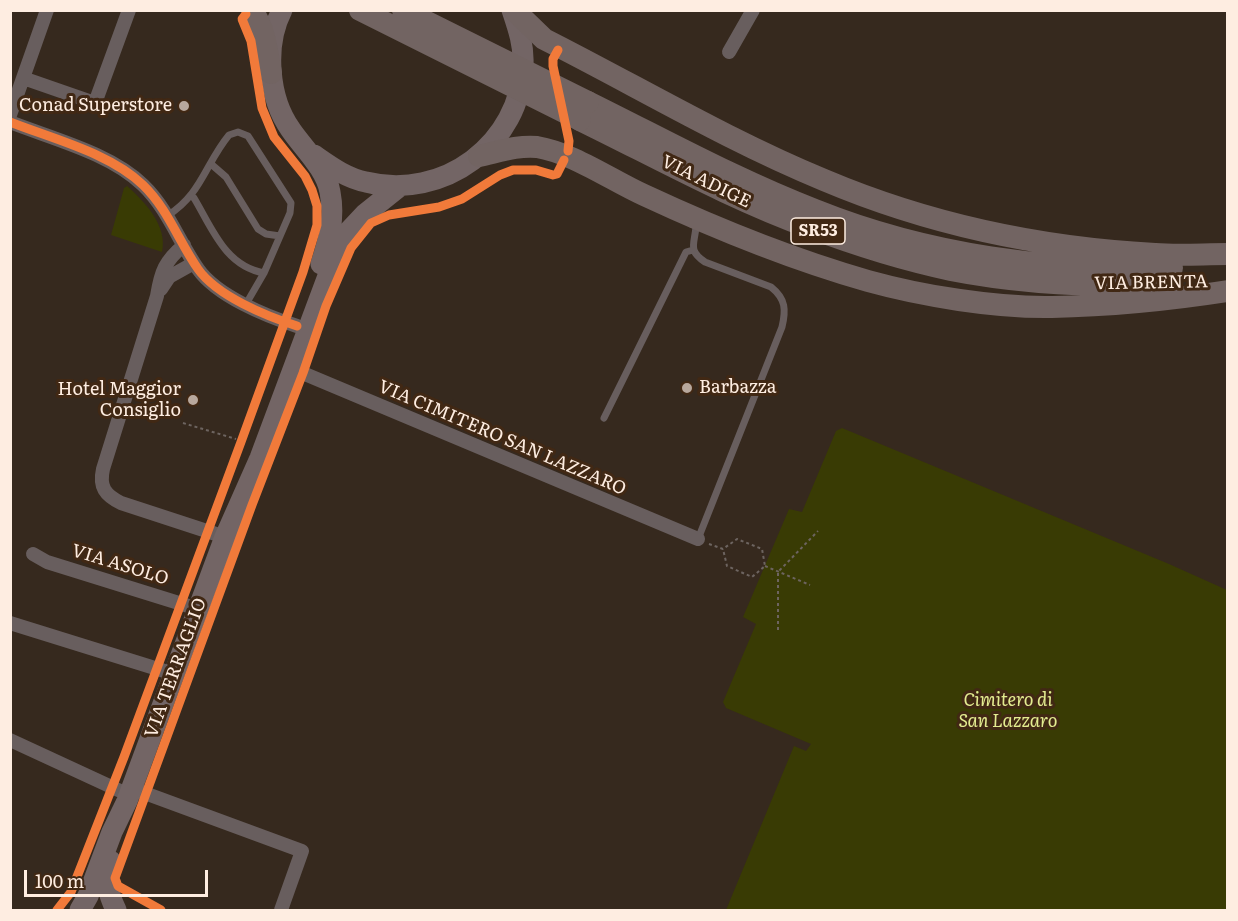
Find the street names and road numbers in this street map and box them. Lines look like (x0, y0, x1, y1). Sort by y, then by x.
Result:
street label: VIA ADIGE (658, 151, 754, 213)
road number: SR53 (791, 218, 845, 244)
street label: VIA BRENTA (1094, 271, 1208, 295)
street label: VIA CIMITERO SAN LAZZARO (375, 376, 629, 500)
street label: VIA ASOLO (69, 540, 171, 590)
street label: VIA TERRAGLIO (141, 595, 211, 741)

